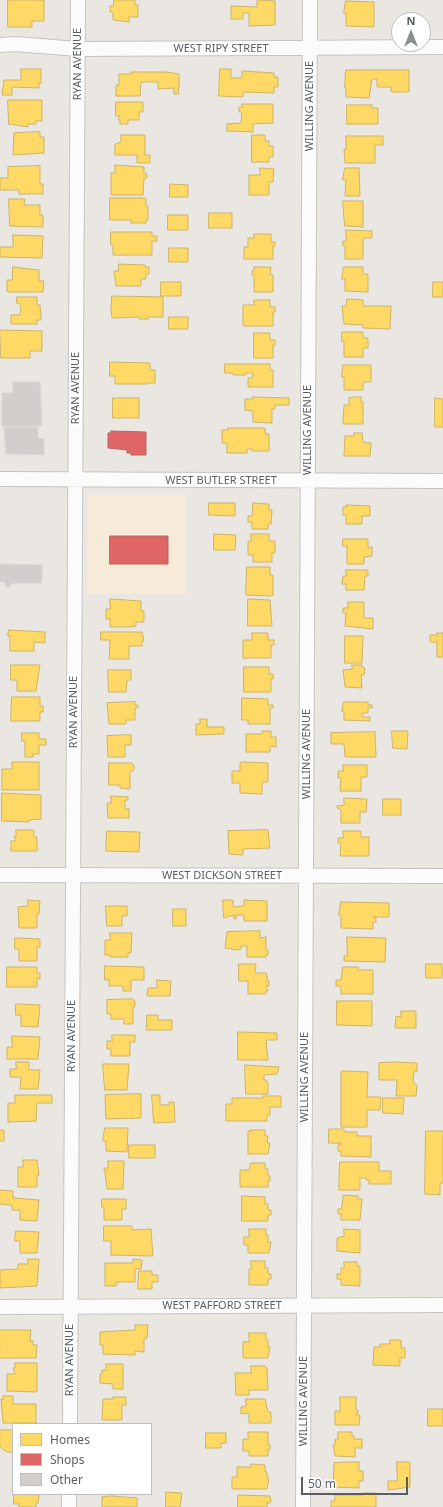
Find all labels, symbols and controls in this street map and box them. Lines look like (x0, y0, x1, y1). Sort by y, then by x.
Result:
north arrow (391, 12, 431, 52)
text: N (407, 13, 415, 28)
street label: RYAN AVENUE (71, 28, 85, 100)
street label: WEST RIPY STREET (173, 42, 269, 56)
street label: WILLING AVENUE (303, 61, 317, 151)
street label: RYAN AVENUE (69, 352, 83, 424)
street label: WILLING AVENUE (301, 385, 315, 475)
street label: WEST BUTLER STREET (165, 474, 277, 488)
street label: RYAN AVENUE (67, 676, 81, 748)
street label: WILLING AVENUE (300, 709, 314, 799)
street label: WEST DICKSON STREET (162, 869, 282, 883)
street label: RYAN AVENUE (65, 1000, 79, 1072)
street label: WILLING AVENUE (298, 1032, 312, 1122)
street label: WEST PAFFORD STREET (162, 1299, 282, 1313)
street label: RYAN AVENUE (63, 1324, 77, 1396)
street label: WILLING AVENUE (297, 1356, 311, 1446)
legend (12, 1423, 152, 1495)
text: Homes (50, 1431, 90, 1448)
text: Shops (50, 1451, 84, 1468)
scale bar (303, 1469, 410, 1495)
text: Other (50, 1471, 83, 1488)
text: 50 m (308, 1475, 336, 1492)

